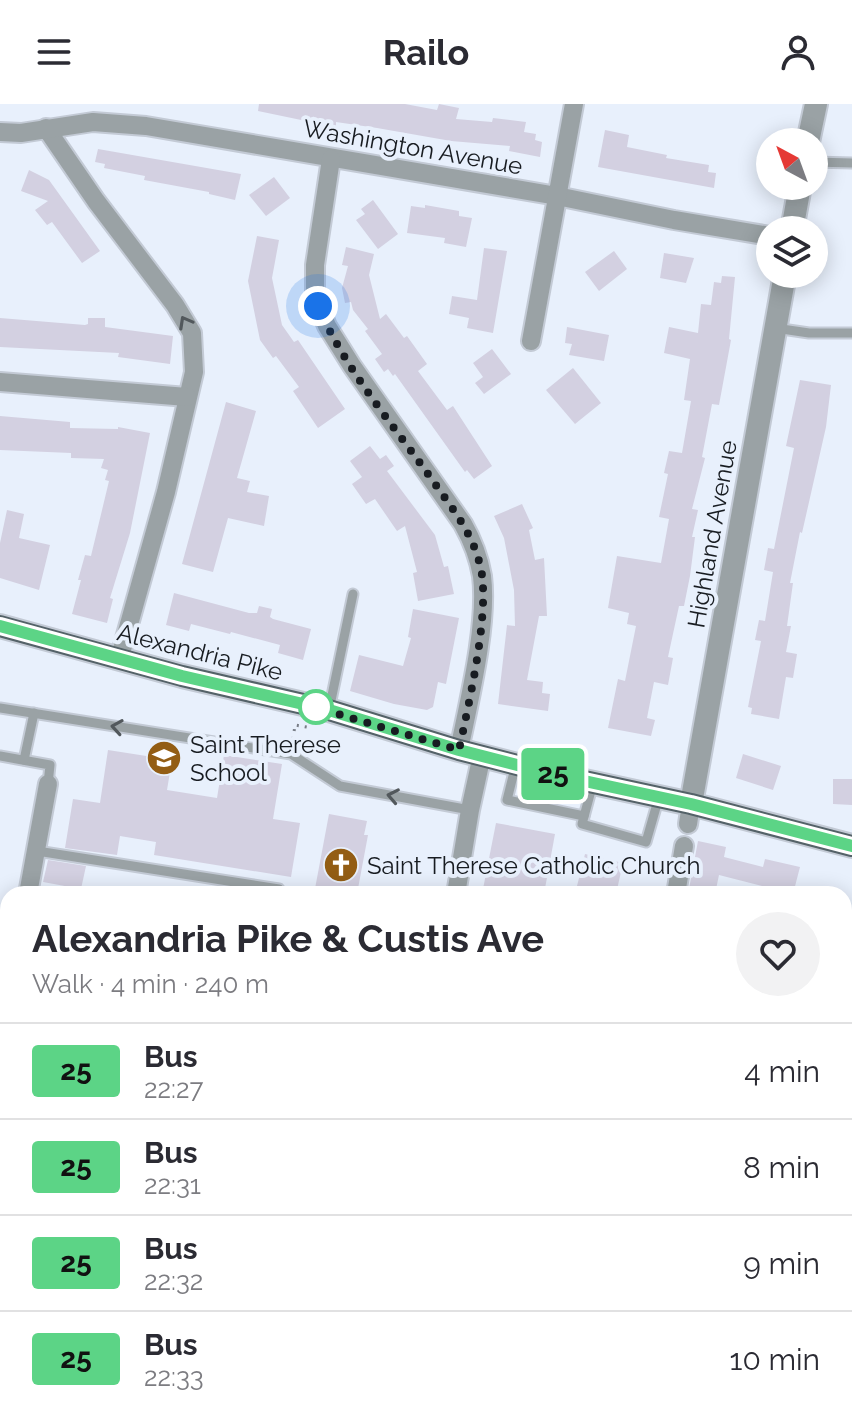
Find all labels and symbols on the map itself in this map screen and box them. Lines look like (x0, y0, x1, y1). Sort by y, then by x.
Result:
street label: Washington Avenue (301, 113, 525, 181)
north arrow (756, 128, 828, 200)
your location (298, 286, 338, 326)
one-way arrow (179, 316, 195, 331)
street label: Highland Avenue (681, 438, 743, 630)
street label: Alexandria Pike (114, 617, 286, 687)
unlabelled marker (299, 690, 333, 724)
one-way arrow (110, 719, 124, 736)
place label: Saint Therese School (190, 730, 341, 787)
school or university icon: Saint Therese School (145, 739, 183, 777)
line badge: 25 (517, 748, 589, 800)
one-way arrow (386, 789, 400, 806)
church icon: Saint Therese Catholic Church (322, 846, 360, 884)
place label: Saint Therese Catholic Church (367, 851, 701, 880)

